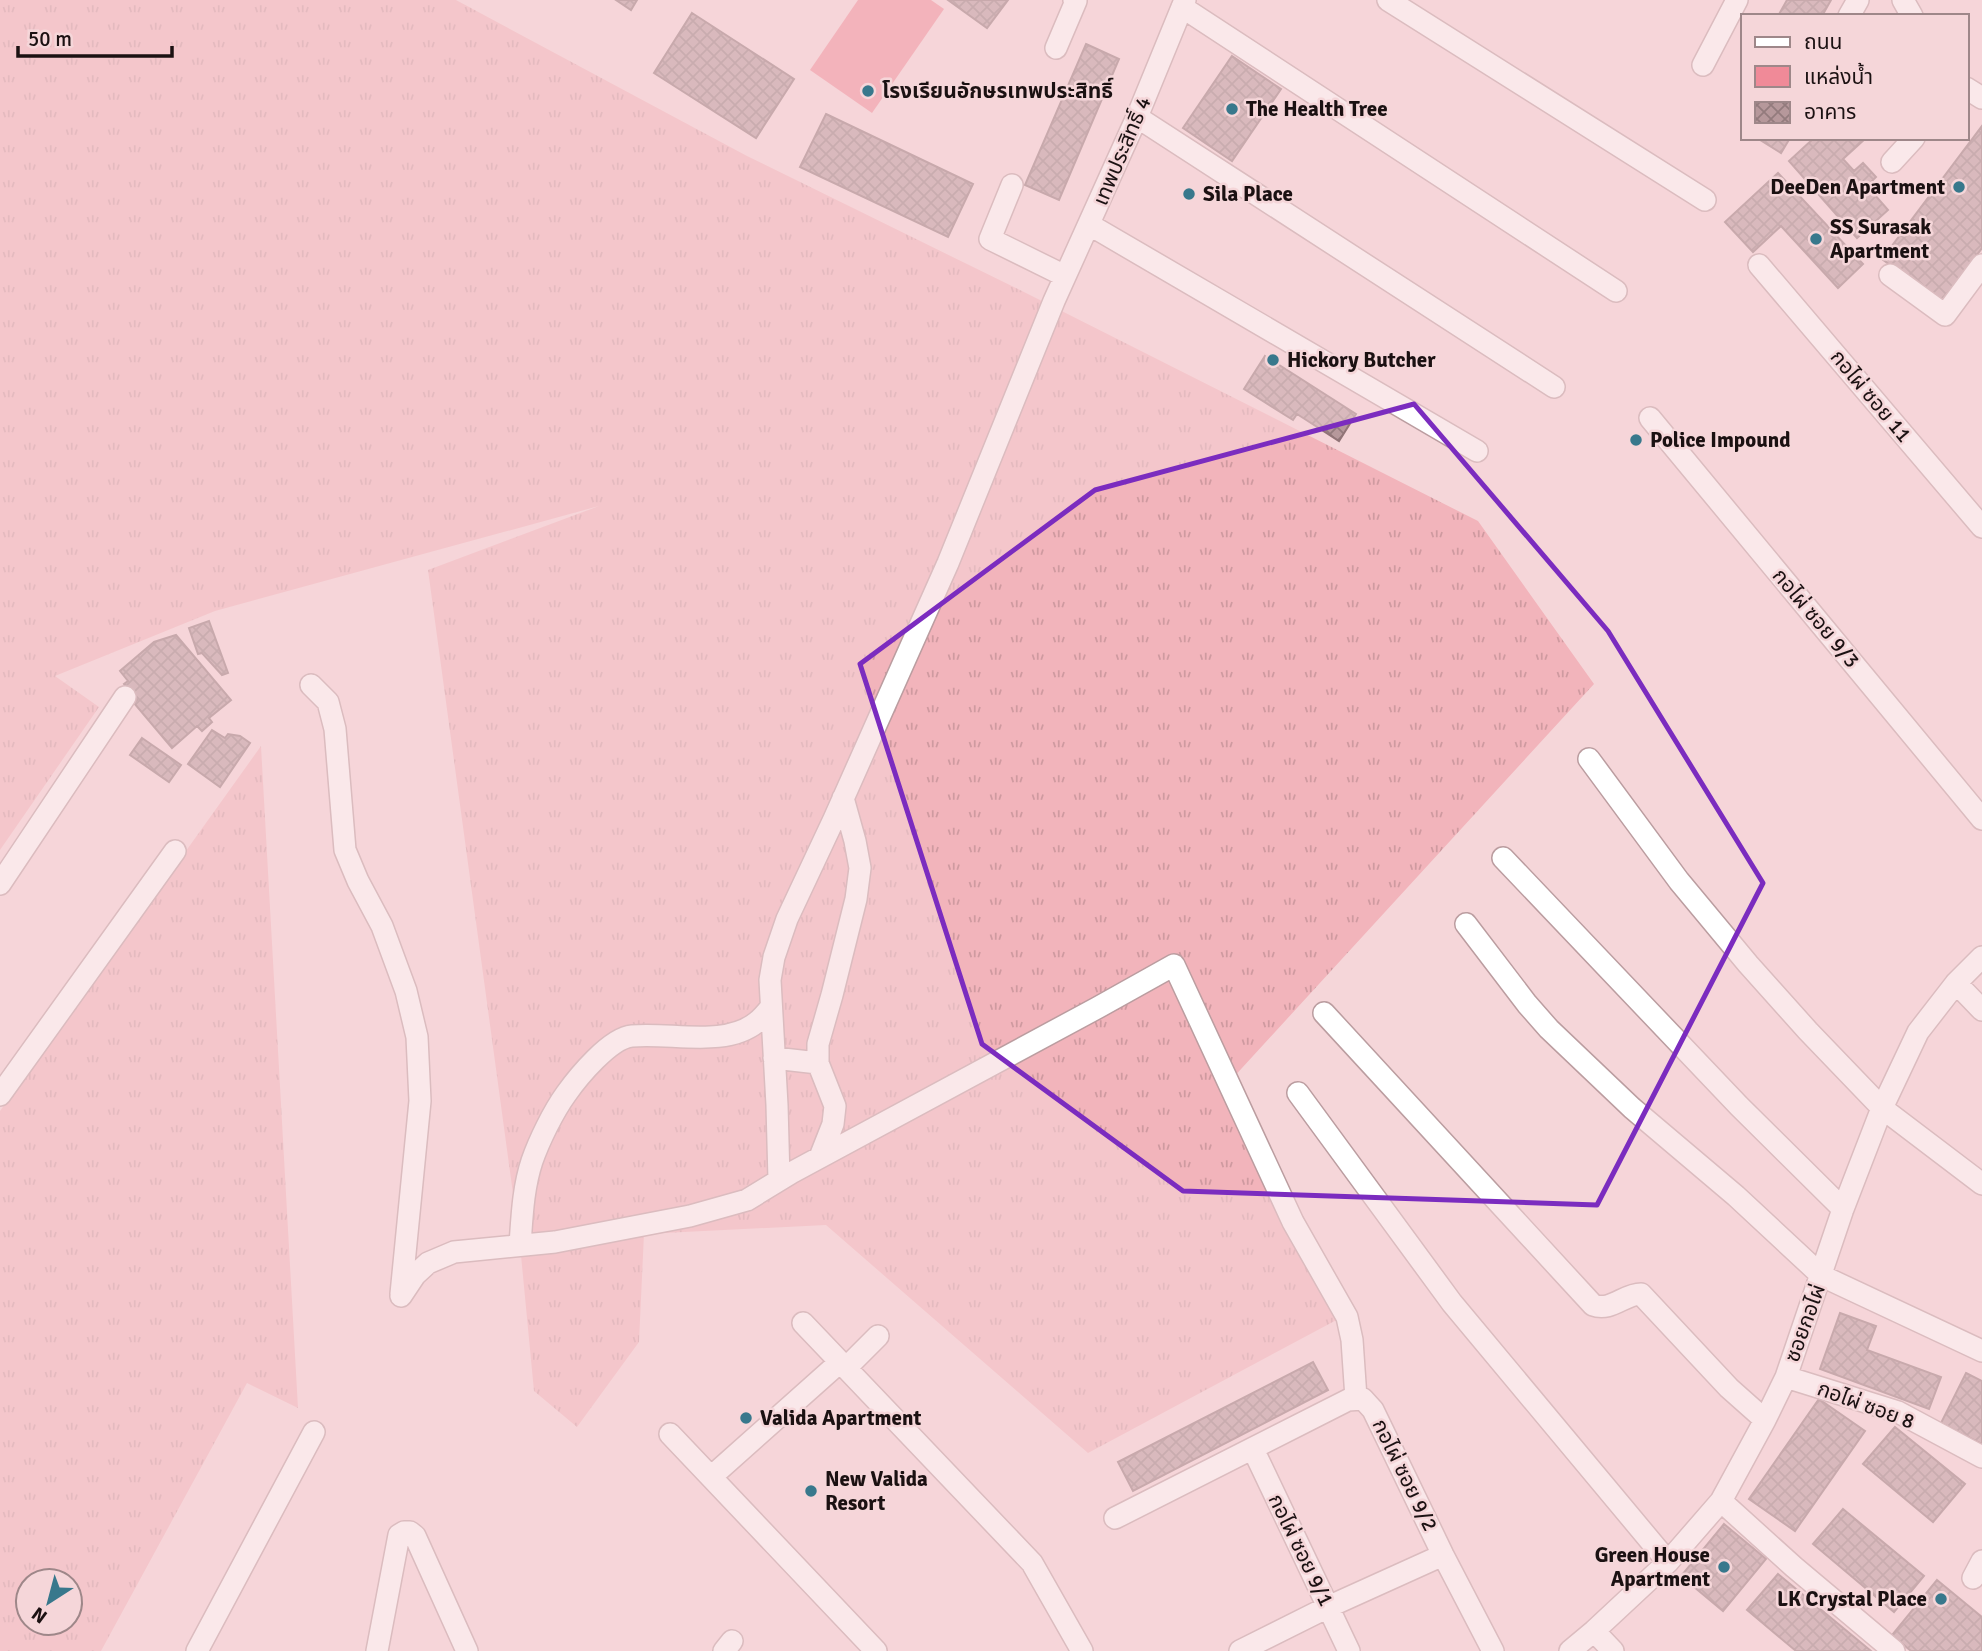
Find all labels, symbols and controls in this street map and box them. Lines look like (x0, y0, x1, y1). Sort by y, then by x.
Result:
scale bar (18, 14, 172, 58)
legend (1741, 14, 1968, 140)
text: 50 m (28, 26, 72, 52)
text: ถนน (1804, 29, 1842, 55)
text: แหล่งน้ำ (1804, 62, 1873, 90)
place label: โรงเรียนอักษรเทพประสิทธิ์ (882, 77, 1114, 104)
marker: โรงเรียนอักษรเทพประสิทธิ์ (860, 83, 876, 99)
street label: เทพประสิทธิ์ 4 (1087, 93, 1157, 209)
place label: The Health Tree (1246, 96, 1388, 122)
text: อาคาร (1804, 99, 1856, 125)
marker: The Health Tree (1224, 101, 1240, 117)
place label: DeeDen Apartment (1770, 174, 1945, 200)
marker: DeeDen Apartment (1951, 179, 1967, 195)
place label: Sila Place (1203, 181, 1293, 207)
marker: Sila Place (1181, 186, 1197, 202)
place label: SS Surasak Apartment (1830, 214, 1931, 264)
marker: SS Surasak Apartment (1808, 231, 1824, 247)
street label: กอไผ่ ซอย 11 (1825, 344, 1917, 448)
place label: Hickory Butcher (1287, 347, 1436, 373)
marker: Hickory Butcher (1265, 352, 1281, 368)
place label: Police Impound (1650, 427, 1790, 453)
marker: Police Impound (1628, 432, 1644, 448)
street label: กอไผ่ ซอย 9/3 (1767, 563, 1865, 673)
street label: ซอยกอไผ่ (1779, 1281, 1831, 1365)
street label: กอไผ่ ซอย 8 (1814, 1375, 1918, 1435)
place label: Valida Apartment (760, 1405, 921, 1431)
marker: Valida Apartment (738, 1410, 754, 1426)
street label: กอไผ่ ซอย 9/2 (1367, 1415, 1443, 1535)
place label: New Valida Resort (825, 1466, 928, 1516)
marker: New Valida Resort (803, 1483, 819, 1499)
street label: กอไผ่ ซอย 9/1 (1263, 1490, 1339, 1610)
place label: Green House Apartment (1595, 1542, 1710, 1592)
marker: Green House Apartment (1716, 1559, 1732, 1575)
north arrow (14, 1567, 84, 1637)
place label: LK Crystal Place (1777, 1586, 1927, 1612)
marker: LK Crystal Place (1933, 1591, 1949, 1607)
text: N (27, 1601, 52, 1629)

